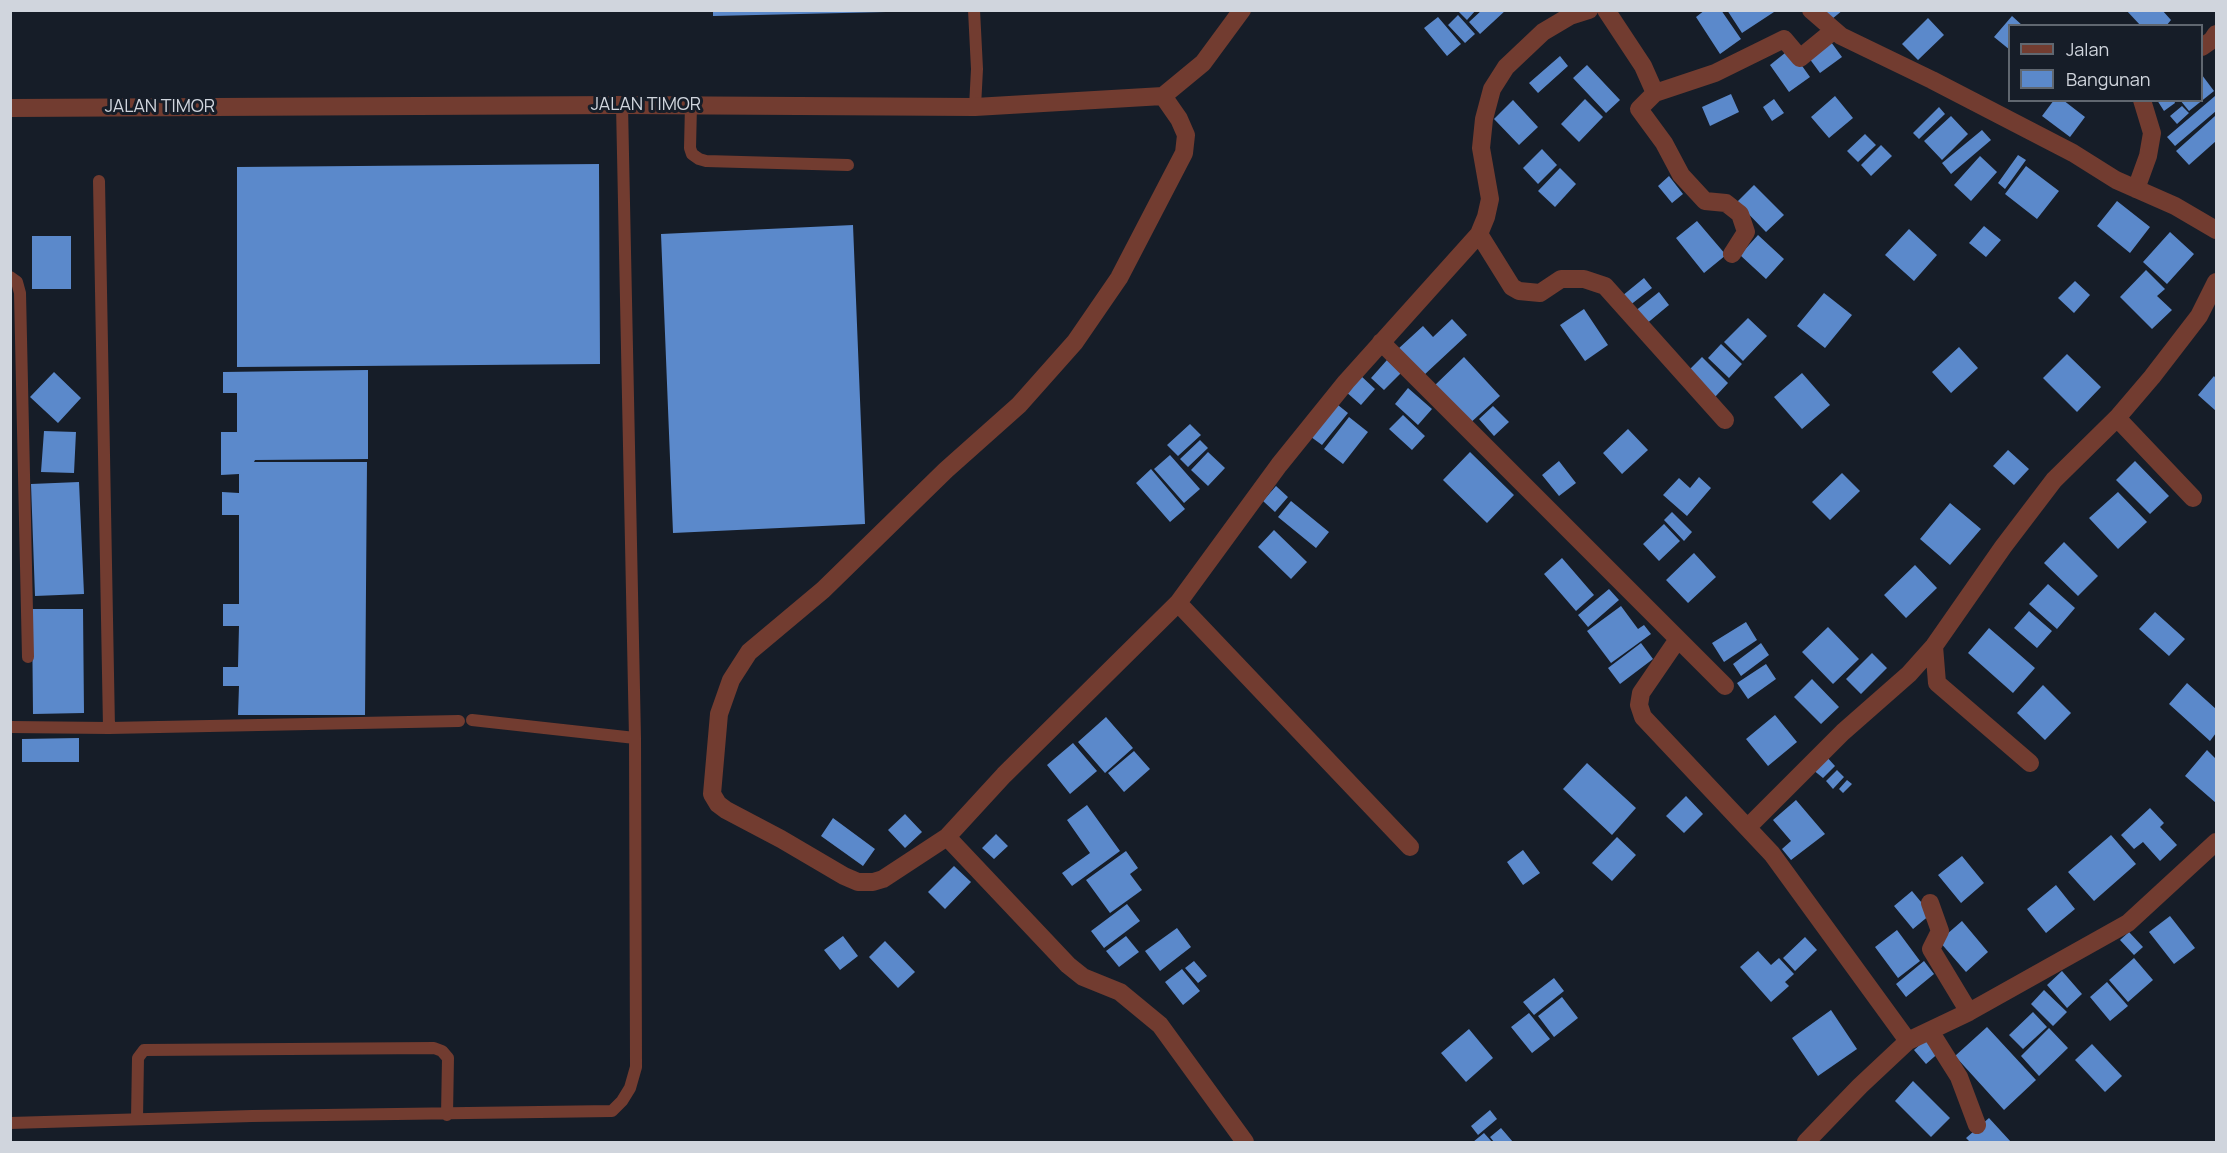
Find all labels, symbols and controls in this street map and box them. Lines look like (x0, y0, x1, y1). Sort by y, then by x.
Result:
legend (2008, 24, 2203, 102)
text: Jalan (2066, 37, 2109, 61)
text: Bangunan (2066, 67, 2150, 91)
street label: JALAN TIMOR (591, 94, 701, 116)
street label: JALAN TIMOR (105, 96, 215, 118)

